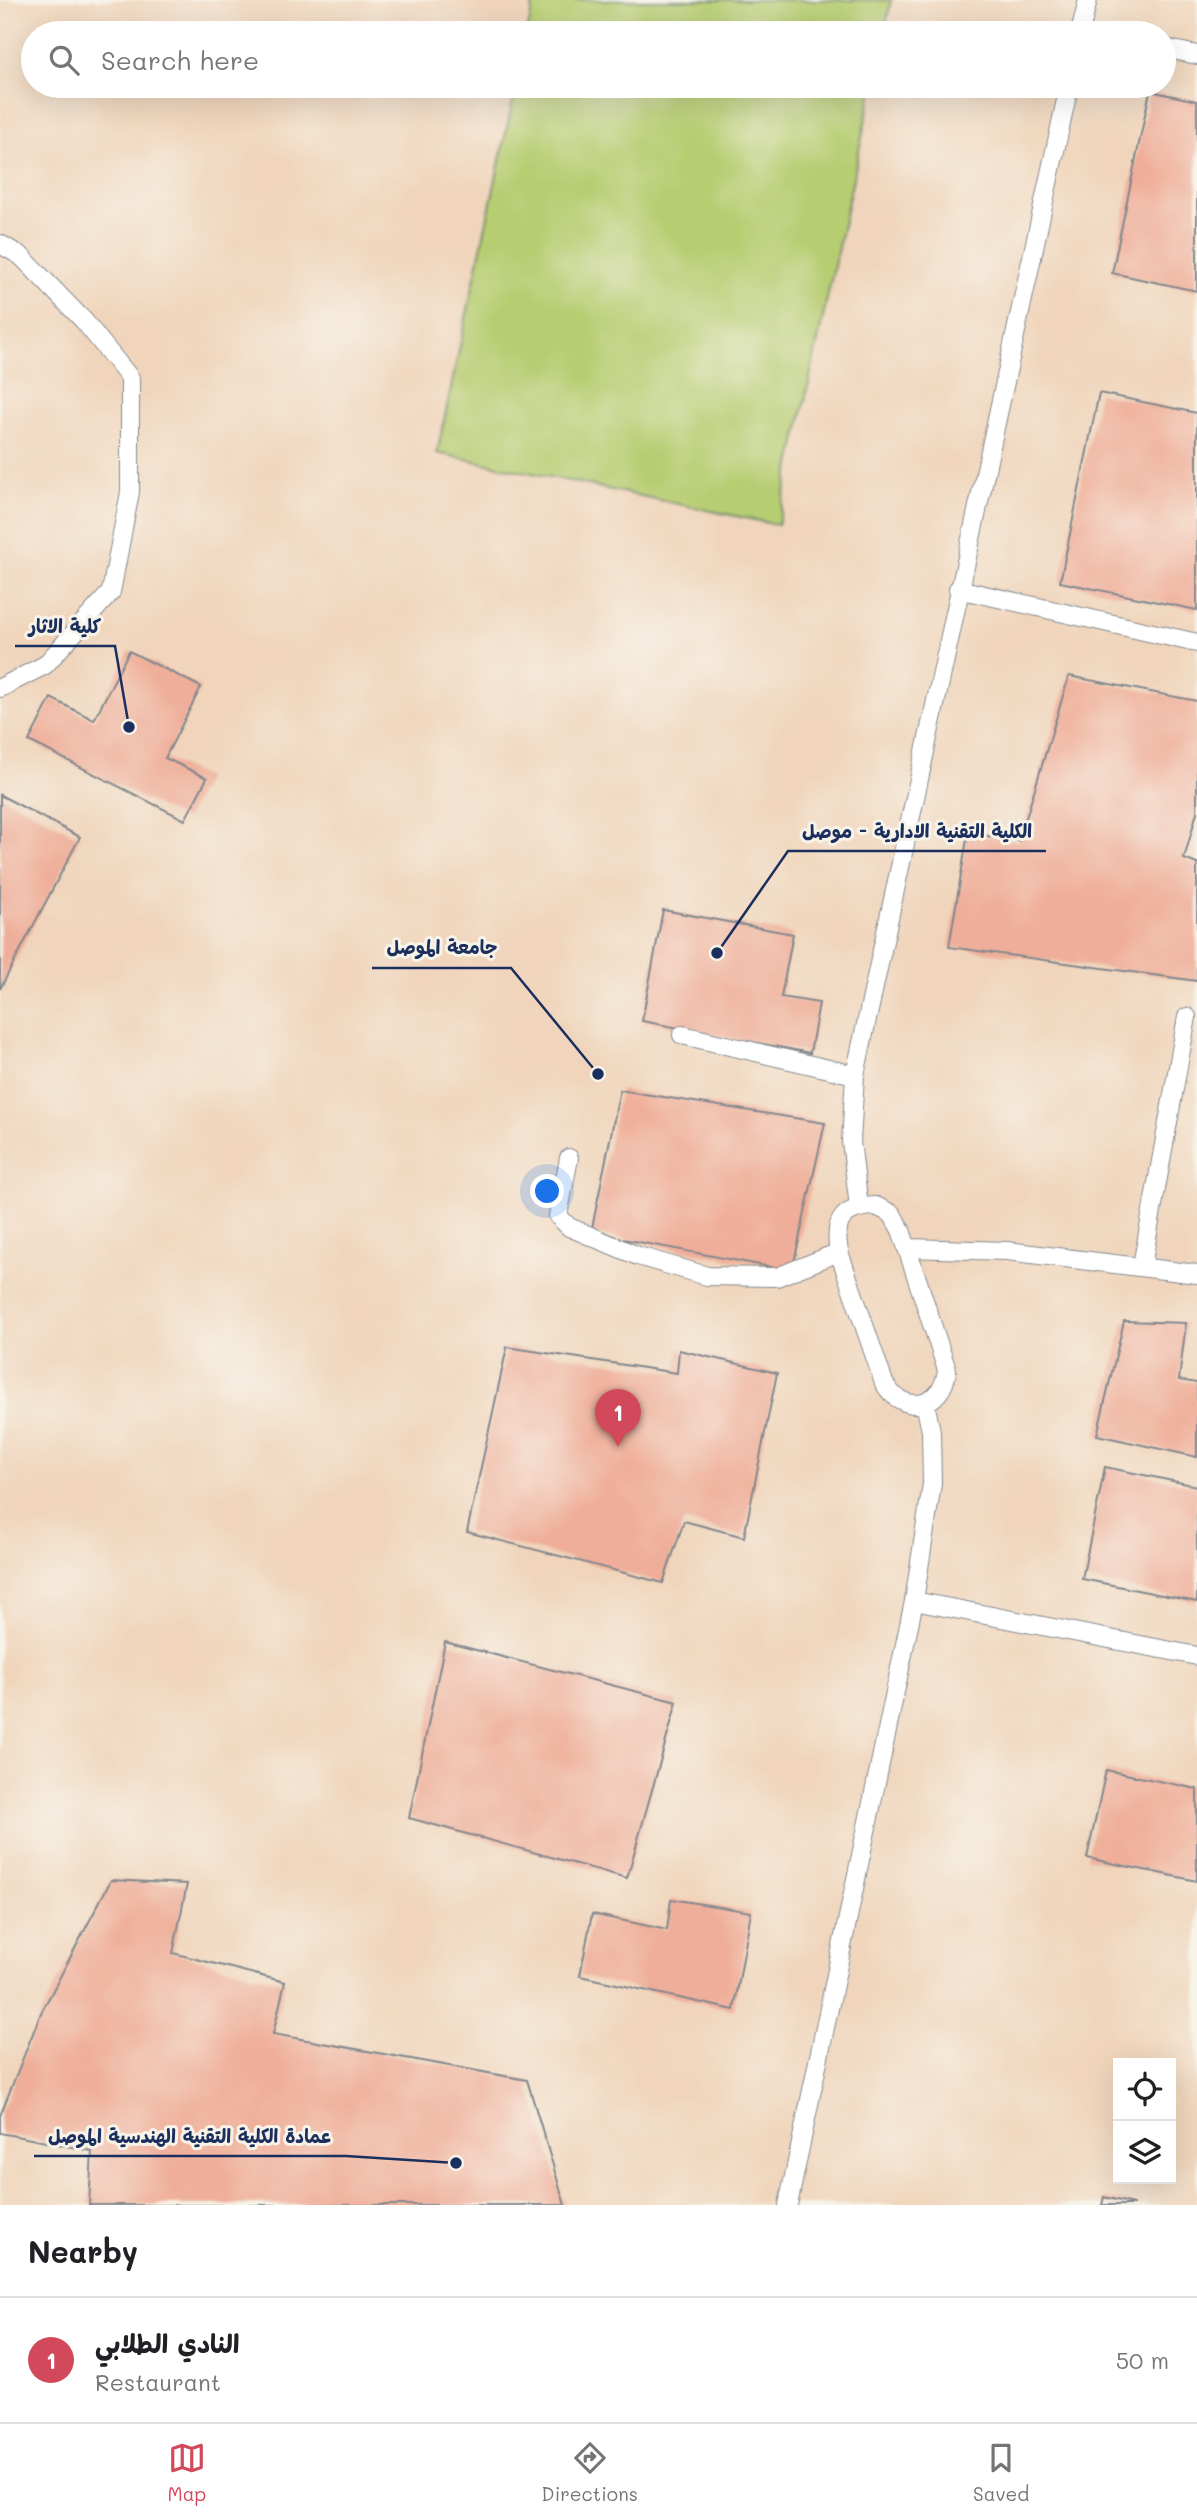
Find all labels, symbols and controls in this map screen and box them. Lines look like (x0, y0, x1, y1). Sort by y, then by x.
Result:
search box (21, 21, 1176, 98)
icon: search (45, 41, 83, 79)
text: Search here (101, 43, 259, 77)
callout: كلية الاثار (15, 606, 115, 646)
text: كلية الاثار (27, 613, 102, 638)
callout: الكلية التقنية الادارية - موصل (788, 811, 1046, 851)
text: الكلية التقنية الادارية - موصل (802, 818, 1032, 844)
callout: جامعة الموصل (372, 928, 511, 968)
text: جامعة الموصل (387, 934, 497, 960)
your location (530, 1174, 564, 1208)
pin: 1 (595, 1389, 641, 1447)
map controls (1113, 2058, 1176, 2184)
button: locate (1113, 2058, 1176, 2121)
callout: عمادة الكلية التقنية الهندسية الموصل (34, 2116, 346, 2156)
button: layers (1113, 2121, 1176, 2184)
text: عمادة الكلية التقنية الهندسية الموصل (48, 2123, 332, 2149)
text: Nearby (28, 2231, 138, 2271)
text: النادي الطلابي (95, 2326, 240, 2360)
text: 1 (46, 2345, 56, 2375)
text: 50 m (1116, 2345, 1169, 2375)
text: Restaurant (95, 2367, 221, 2397)
tab: Map (168, 2439, 206, 2506)
tab: Directions (541, 2439, 638, 2506)
tab: Saved (973, 2439, 1029, 2506)

